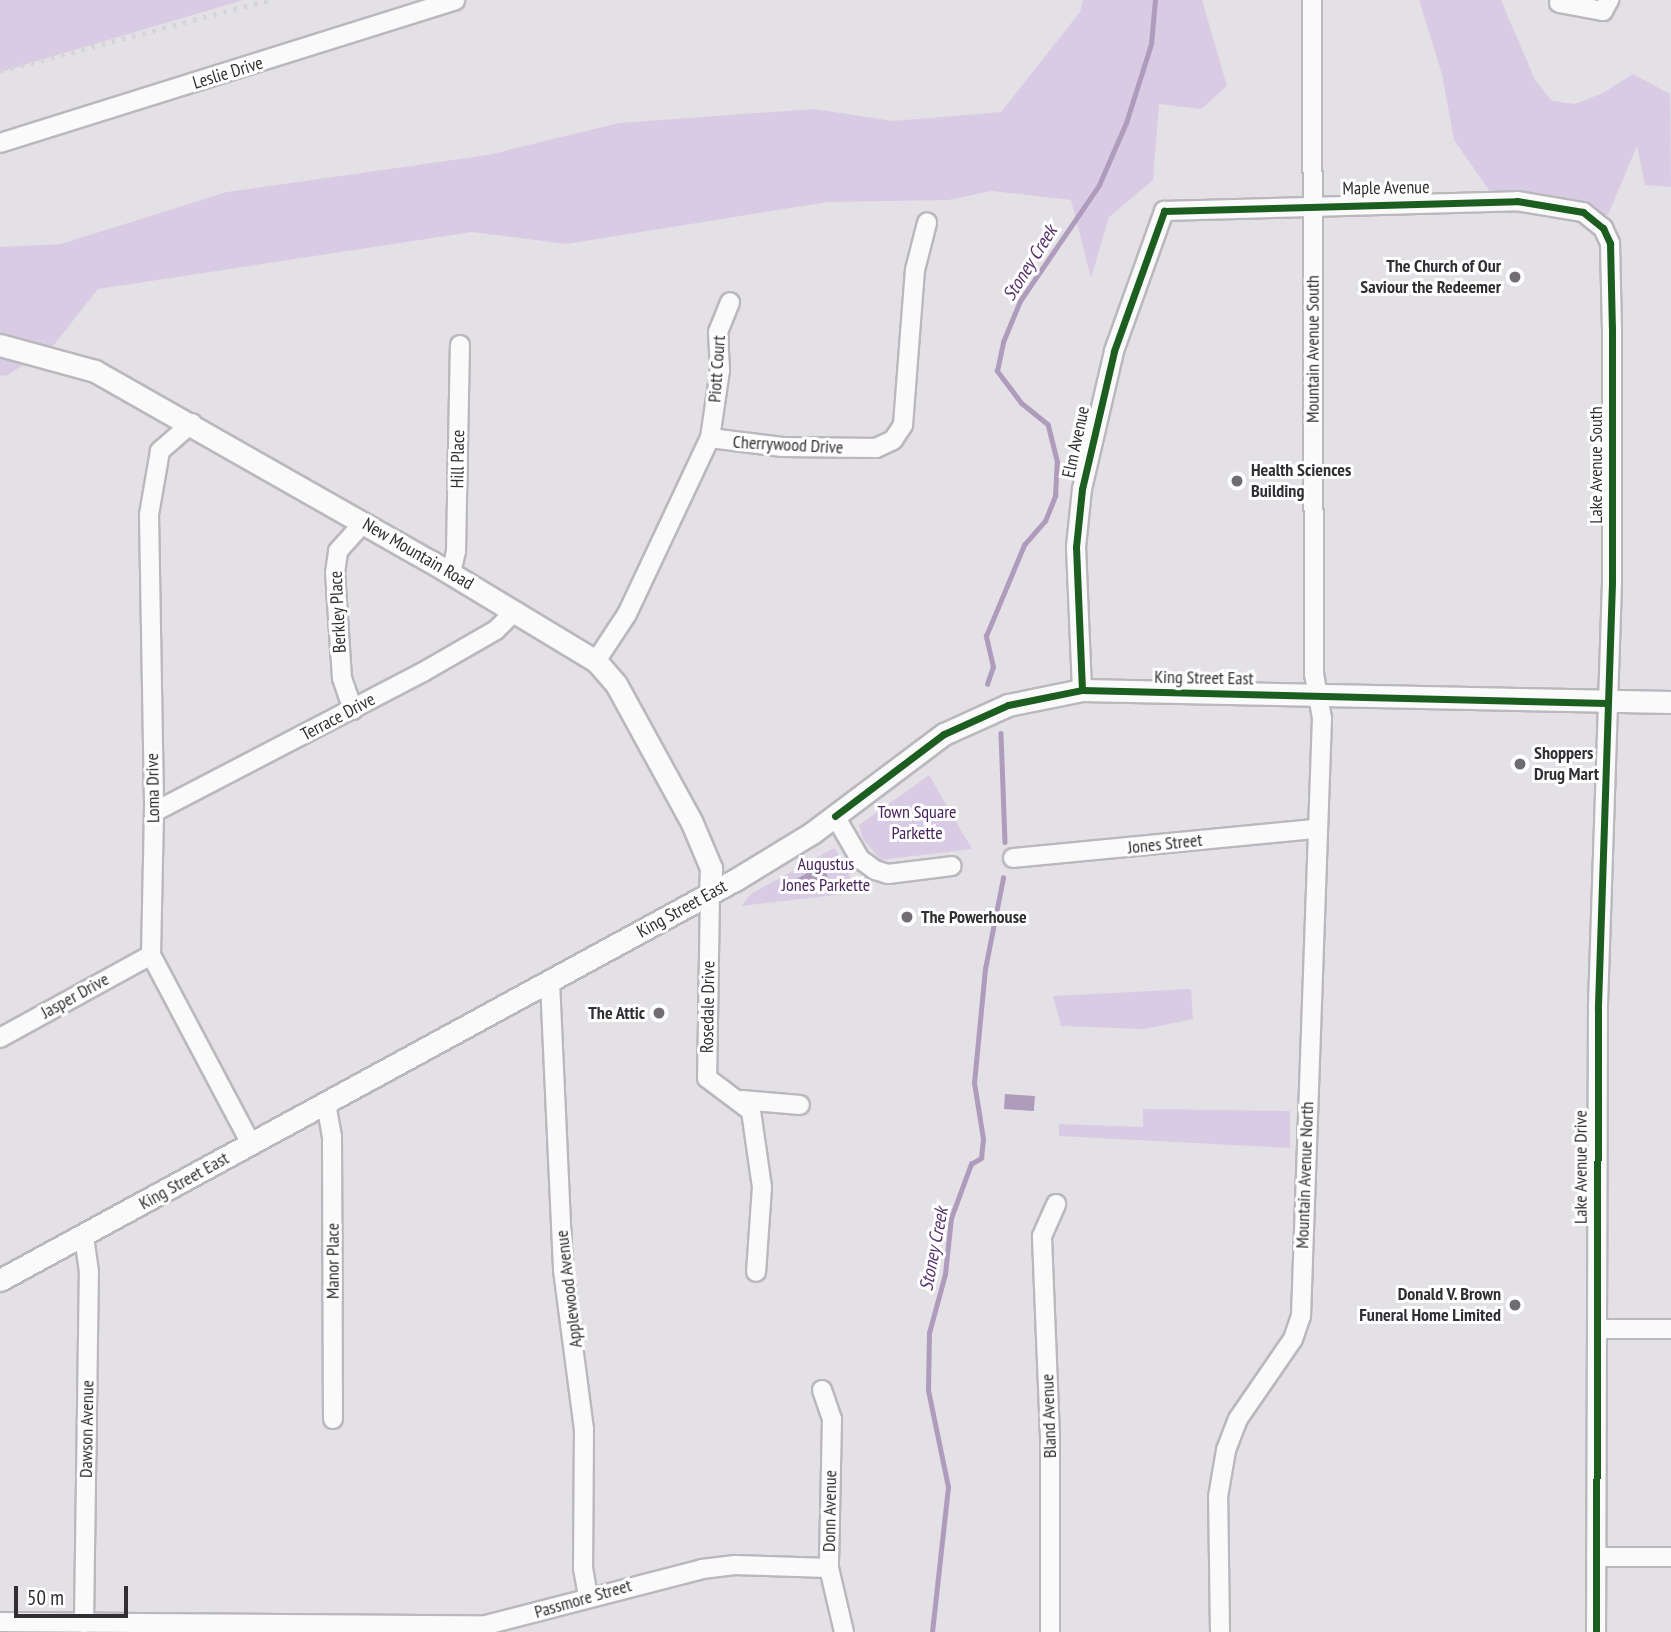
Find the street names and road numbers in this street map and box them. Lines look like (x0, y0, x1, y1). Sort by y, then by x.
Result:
street label: Leslie Drive (190, 52, 266, 94)
street label: Maple Avenue (1342, 176, 1430, 200)
street label: Mountain Avenue South (1302, 275, 1324, 423)
street label: Piott Court (704, 335, 730, 403)
street label: Elm Avenue (1058, 404, 1094, 480)
street label: Lake Avenue South (1585, 406, 1607, 524)
street label: Hill Place (447, 429, 469, 489)
street label: Cherrywood Drive (732, 431, 844, 459)
street label: New Mountain Road (359, 513, 477, 595)
street label: Berkley Place (325, 570, 351, 654)
street label: King Street East (1154, 666, 1254, 690)
street label: Terrace Drive (297, 689, 379, 745)
street label: Loma Drive (142, 753, 164, 823)
street label: Jones Street (1127, 829, 1203, 859)
street label: King Street East (633, 875, 731, 943)
street label: Rosedale Drive (696, 961, 720, 1053)
street label: Jasper Drive (37, 969, 113, 1023)
street label: Mountain Avenue North (1292, 1101, 1318, 1249)
street label: Lake Avenue Drive (1570, 1110, 1592, 1224)
street label: King Street East (135, 1147, 233, 1215)
street label: Manor Place (322, 1223, 344, 1299)
street label: Applewood Avenue (551, 1229, 587, 1349)
street label: Bland Avenue (1037, 1373, 1061, 1459)
street label: Dawson Avenue (75, 1380, 99, 1478)
street label: Donn Avenue (818, 1470, 842, 1552)
street label: Passmore Street (532, 1575, 634, 1623)

